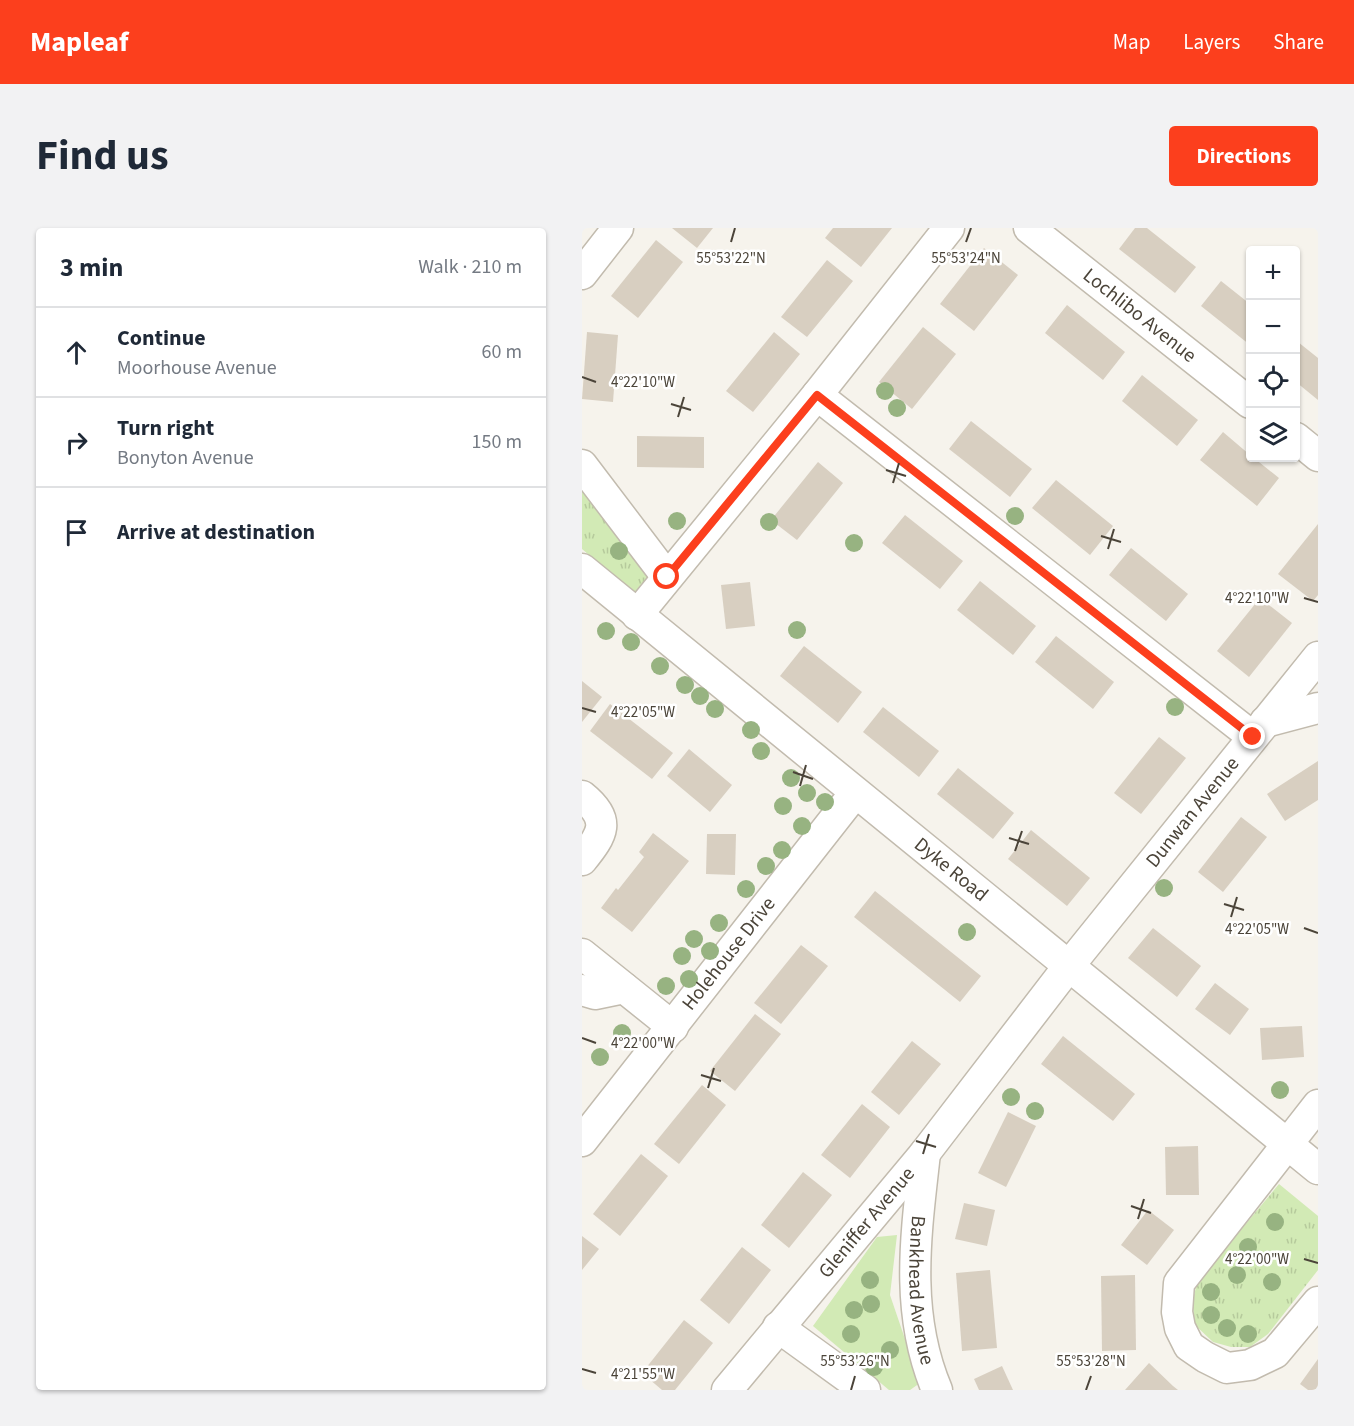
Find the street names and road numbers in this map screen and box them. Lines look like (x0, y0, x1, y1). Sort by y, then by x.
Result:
street label: Lochlibo Avenue (1077, 262, 1202, 369)
street label: Dunwan Avenue (1139, 751, 1246, 874)
street label: Dyke Road (908, 831, 994, 908)
street label: Holehouse Drive (676, 891, 782, 1016)
street label: Gleniffer Avenue (812, 1161, 922, 1284)
street label: Bankhead Avenue (901, 1214, 941, 1368)

